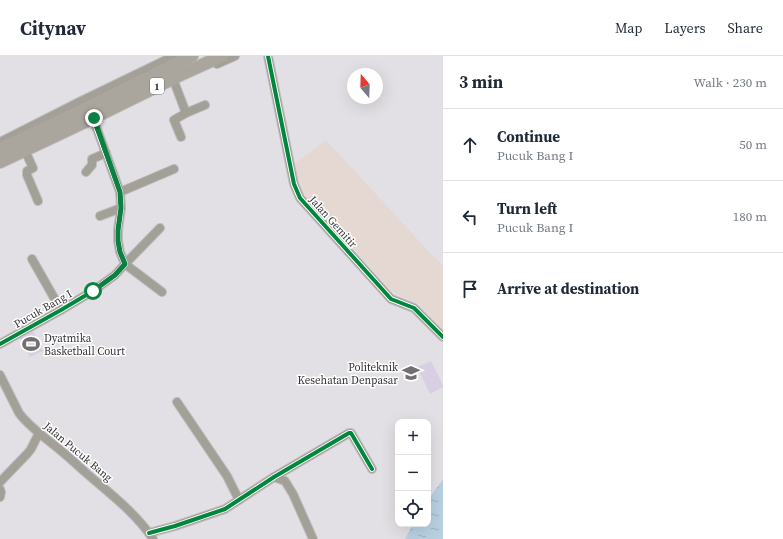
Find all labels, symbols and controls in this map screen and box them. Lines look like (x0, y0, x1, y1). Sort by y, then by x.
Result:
text: Citynav (20, 15, 86, 41)
text: Map (615, 18, 642, 38)
text: Layers (664, 18, 706, 38)
text: Share (728, 18, 763, 38)
north arrow (347, 68, 383, 104)
text: 3 min (459, 70, 503, 94)
text: Walk · 230 m (694, 74, 767, 91)
road number: 1 (150, 78, 164, 94)
route end (85, 109, 103, 127)
text: Continue (497, 126, 560, 147)
icon: ahead (459, 134, 481, 156)
text: 50 m (739, 136, 767, 153)
text: Pucuk Bang I (497, 147, 573, 164)
street label: Jalan Gemitir (305, 192, 361, 251)
text: Turn left (497, 198, 557, 219)
icon: left (459, 206, 481, 228)
text: 180 m (733, 208, 767, 225)
text: Pucuk Bang I (497, 219, 573, 236)
icon: arrive (459, 278, 481, 300)
text: Arrive at destination (497, 278, 639, 299)
route start (84, 282, 102, 300)
street label: Pucuk Bang I (11, 286, 75, 332)
place label: Dyatmika Basketball Court (44, 331, 125, 359)
sports icon: Dyatmika Basketball Court (21, 334, 41, 354)
place label: Politeknik Kesehatan Denpasar (298, 360, 399, 388)
school or university icon: Politeknik Kesehatan Denpasar (401, 363, 421, 383)
street label: Jalan Pucuk Bang (40, 418, 116, 485)
map controls (395, 419, 431, 527)
button: + (395, 419, 431, 455)
button: − (395, 455, 431, 491)
button: locate (395, 491, 431, 527)

